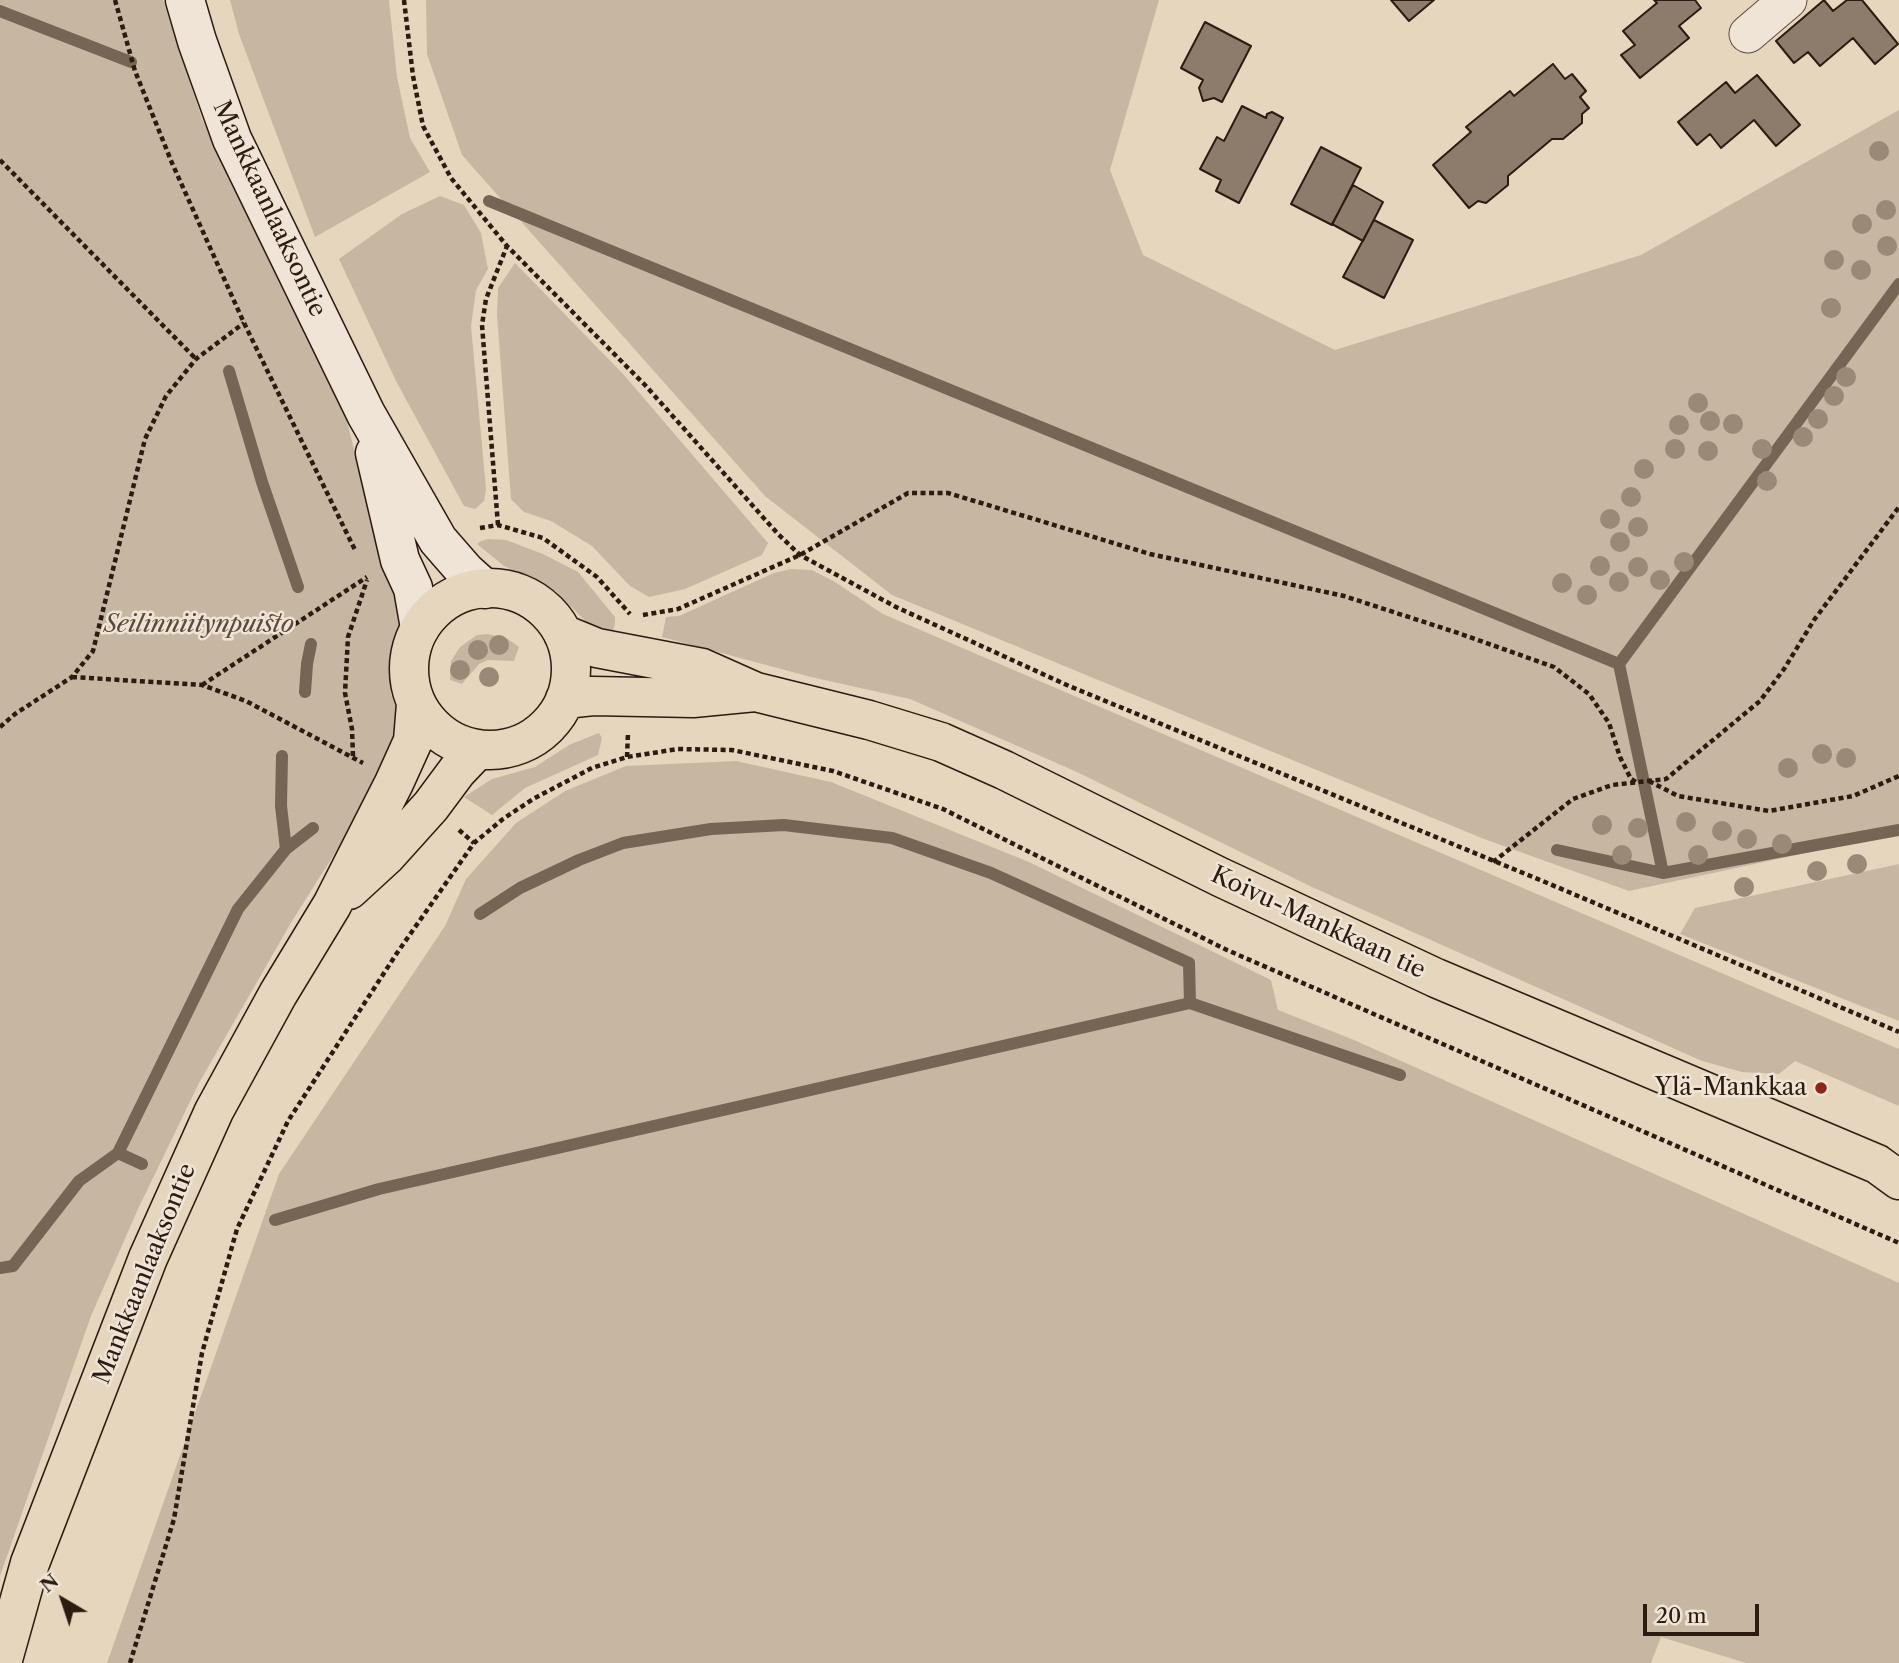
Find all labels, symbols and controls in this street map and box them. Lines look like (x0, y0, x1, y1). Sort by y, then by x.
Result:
street label: Mankkaanlaaksontie (206, 96, 332, 322)
park label: Seilinniitynpuisto (104, 611, 294, 639)
street label: Koivu-Mankkaan tie (1206, 861, 1430, 985)
place label: Ylä-Mankkaa (1655, 1074, 1807, 1102)
marker: Ylä-Mankkaa (1813, 1080, 1829, 1096)
street label: Mankkaanlaaksontie (88, 1160, 202, 1388)
north arrow (28, 1565, 98, 1635)
text: N (36, 1569, 63, 1597)
scale bar (1647, 1590, 1762, 1634)
text: 20 m (1656, 1603, 1707, 1628)

